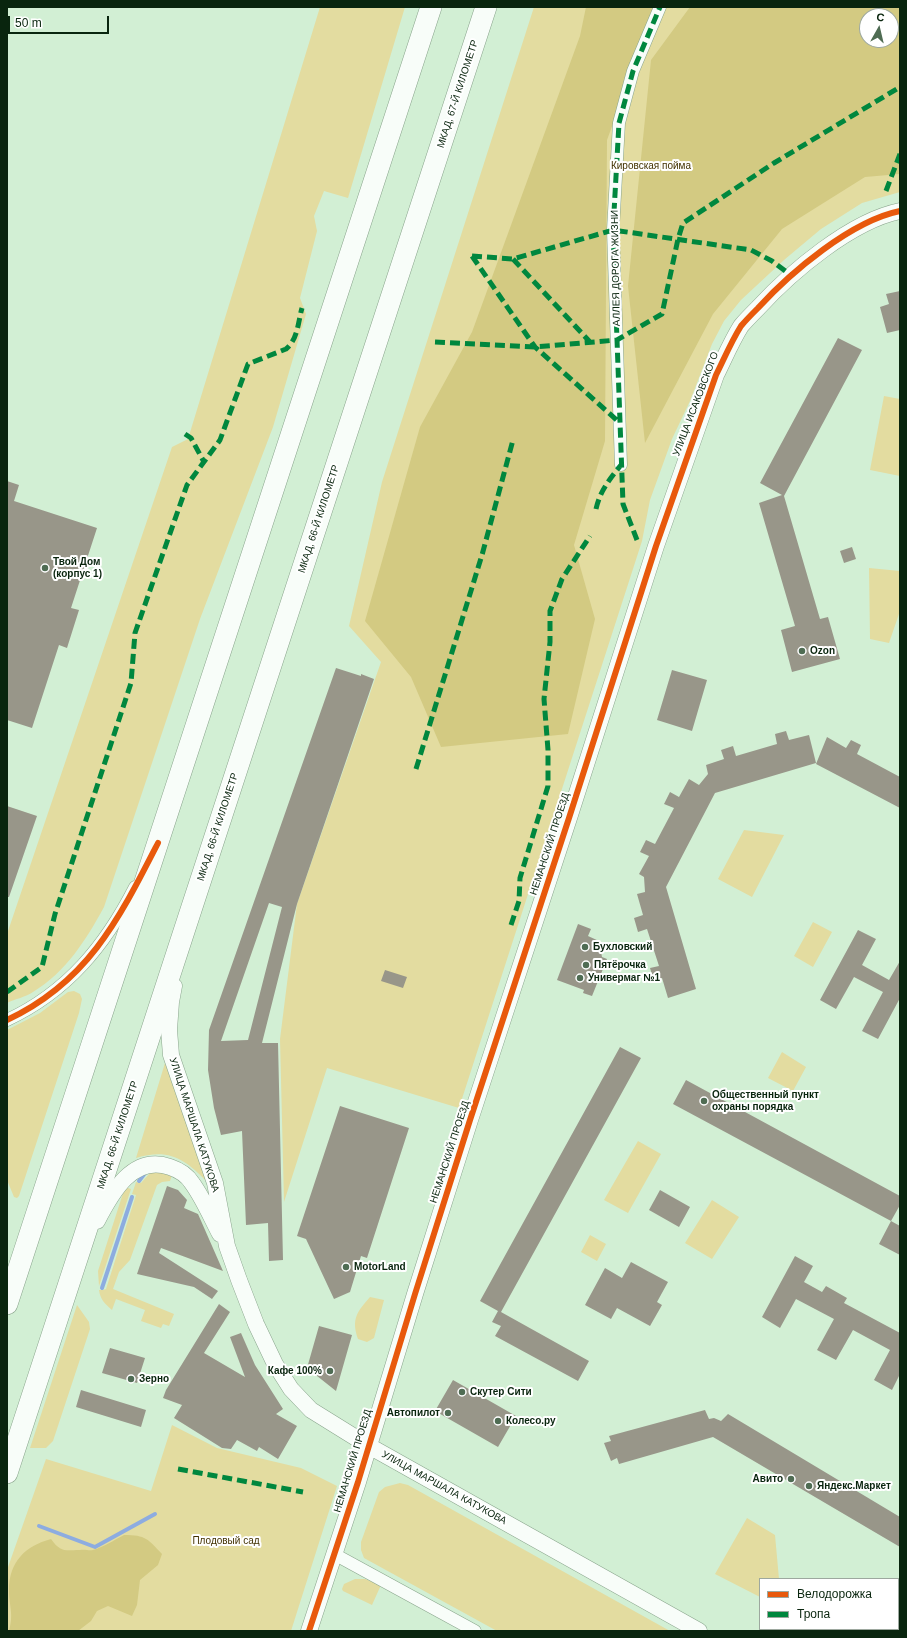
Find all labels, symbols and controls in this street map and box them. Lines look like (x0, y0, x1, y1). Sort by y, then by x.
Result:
scale bar (10, 8, 111, 34)
north arrow (859, 8, 899, 48)
text: С (876, 11, 885, 24)
text: 50 m (15, 16, 42, 30)
street label: МКАД, 67-Й КИЛОМЕТР (435, 38, 481, 150)
park label: Кировская пойма (611, 160, 691, 172)
street label: АЛЛЕЯ ДОРОГА ЖИЗНИ (609, 210, 623, 326)
street label: УЛИЦА ИСАКОВСКОГО (671, 350, 721, 458)
street label: МКАД, 66-Й КИЛОМЕТР (296, 463, 342, 575)
place label: Твой Дом (корпус 1) (53, 556, 102, 580)
marker: Твой Дом (корпус 1) (40, 563, 50, 573)
place label: Ozon (810, 645, 835, 657)
marker: Ozon (797, 646, 807, 656)
street label: МКАД, 66-Й КИЛОМЕТР (195, 771, 241, 883)
street label: НЕМАНСКИЙ ПРОЕЗД (528, 791, 572, 897)
place label: Бухловский (593, 941, 652, 953)
marker: Бухловский (580, 942, 590, 952)
place label: Пятёрочка (594, 959, 646, 971)
marker: Пятёрочка (581, 960, 591, 970)
place label: Универмаг №1 (588, 972, 660, 984)
marker: Универмаг №1 (575, 973, 585, 983)
street label: УЛИЦА МАРШАЛА КАТУКОВА (167, 1056, 221, 1194)
street label: МКАД, 66-Й КИЛОМЕТР (95, 1079, 141, 1191)
place label: Общественный пункт охраны порядка (712, 1089, 819, 1112)
marker: Общественный пункт охраны порядка (699, 1096, 709, 1106)
street label: НЕМАНСКИЙ ПРОЕЗД (428, 1099, 472, 1205)
place label: MotorLand (354, 1261, 406, 1273)
marker: MotorLand (341, 1262, 351, 1272)
place label: Кафе 100% (268, 1365, 322, 1377)
marker: Кафе 100% (325, 1366, 335, 1376)
place label: Зерно (139, 1373, 169, 1385)
marker: Зерно (126, 1374, 136, 1384)
place label: Скутер Сити (470, 1386, 532, 1398)
marker: Скутер Сити (457, 1387, 467, 1397)
place label: Автопилот (387, 1407, 440, 1419)
street label: НЕМАНСКИЙ ПРОЕЗД (332, 1408, 374, 1514)
marker: Автопилот (443, 1408, 453, 1418)
place label: Колесо.ру (506, 1415, 556, 1427)
marker: Колесо.ру (493, 1416, 503, 1426)
street label: УЛИЦА МАРШАЛА КАТУКОВА (379, 1449, 509, 1527)
place label: Авито (753, 1473, 783, 1485)
marker: Авито (786, 1474, 796, 1484)
place label: Яндекс.Маркет (817, 1480, 891, 1492)
marker: Яндекс.Маркет (804, 1481, 814, 1491)
park label: Плодовый сад (192, 1535, 260, 1547)
legend (759, 1578, 899, 1630)
text: Велодорожка (797, 1587, 872, 1601)
text: Тропа (797, 1607, 830, 1621)

